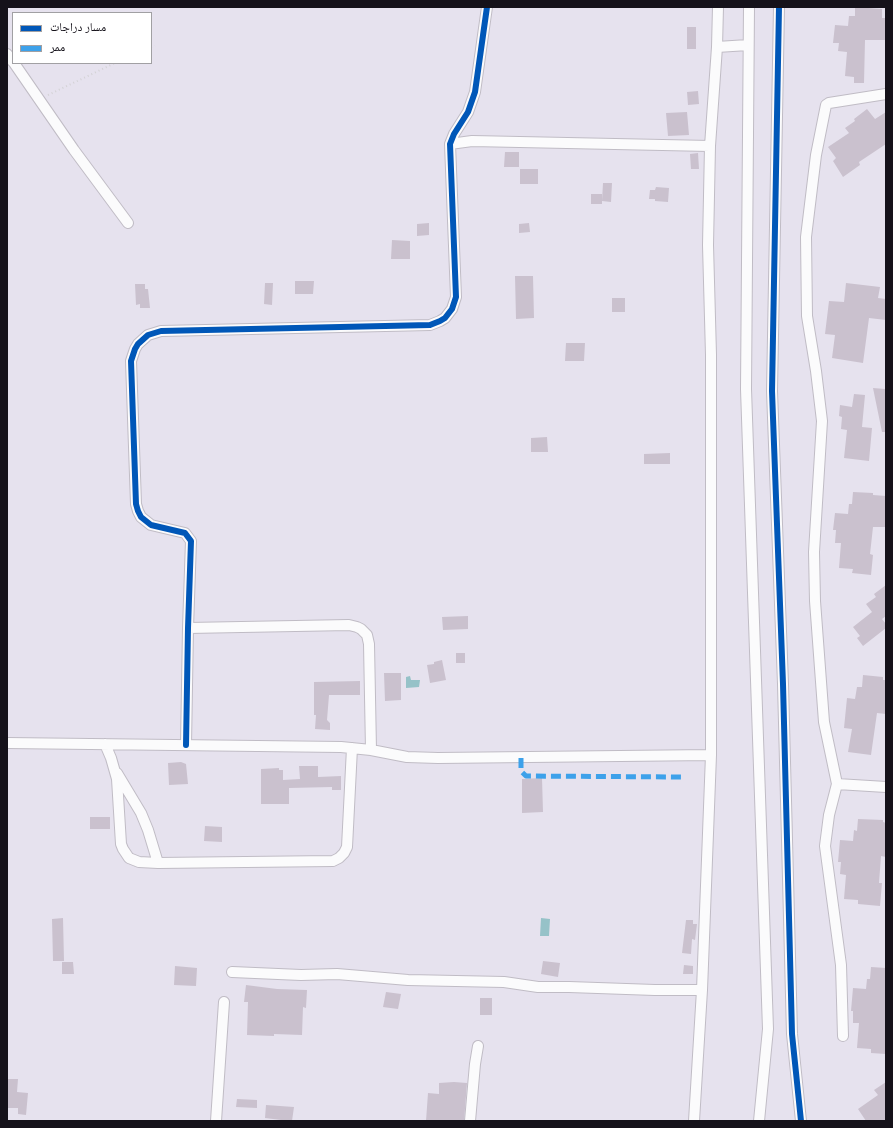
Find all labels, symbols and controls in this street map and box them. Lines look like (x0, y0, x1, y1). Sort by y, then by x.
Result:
legend (12, 12, 152, 64)
text: مسار دراجات (50, 19, 106, 34)
text: ممر (50, 39, 65, 54)

